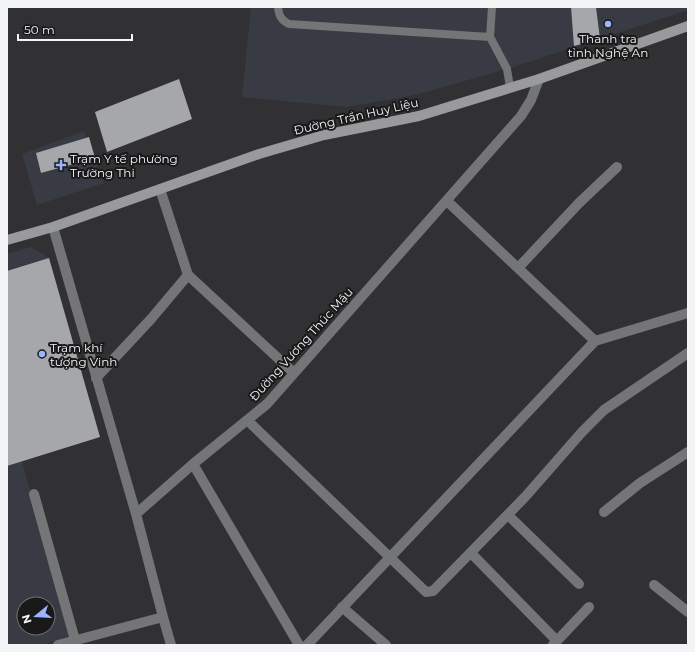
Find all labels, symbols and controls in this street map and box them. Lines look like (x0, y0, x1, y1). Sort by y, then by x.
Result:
scale bar (18, 16, 132, 42)
marker: Thanh tra tỉnh Nghệ An (603, 19, 613, 29)
text: 50 m (24, 22, 55, 37)
place label: Thanh tra tỉnh Nghệ An (568, 31, 648, 60)
street label: Đường Trần Huy Liệu (292, 94, 420, 138)
place label: Trạm Y tế phường Trường Thi (70, 151, 178, 180)
marker: Trạm Y tế phường Trường Thi (55, 159, 67, 171)
street label: Đường Vương Thúc Mậu (246, 284, 356, 404)
place label: Trạm khí tượng Vinh (50, 340, 117, 369)
marker: Trạm khí tượng Vinh (37, 349, 47, 359)
north arrow (16, 596, 56, 636)
text: N (18, 613, 35, 625)

